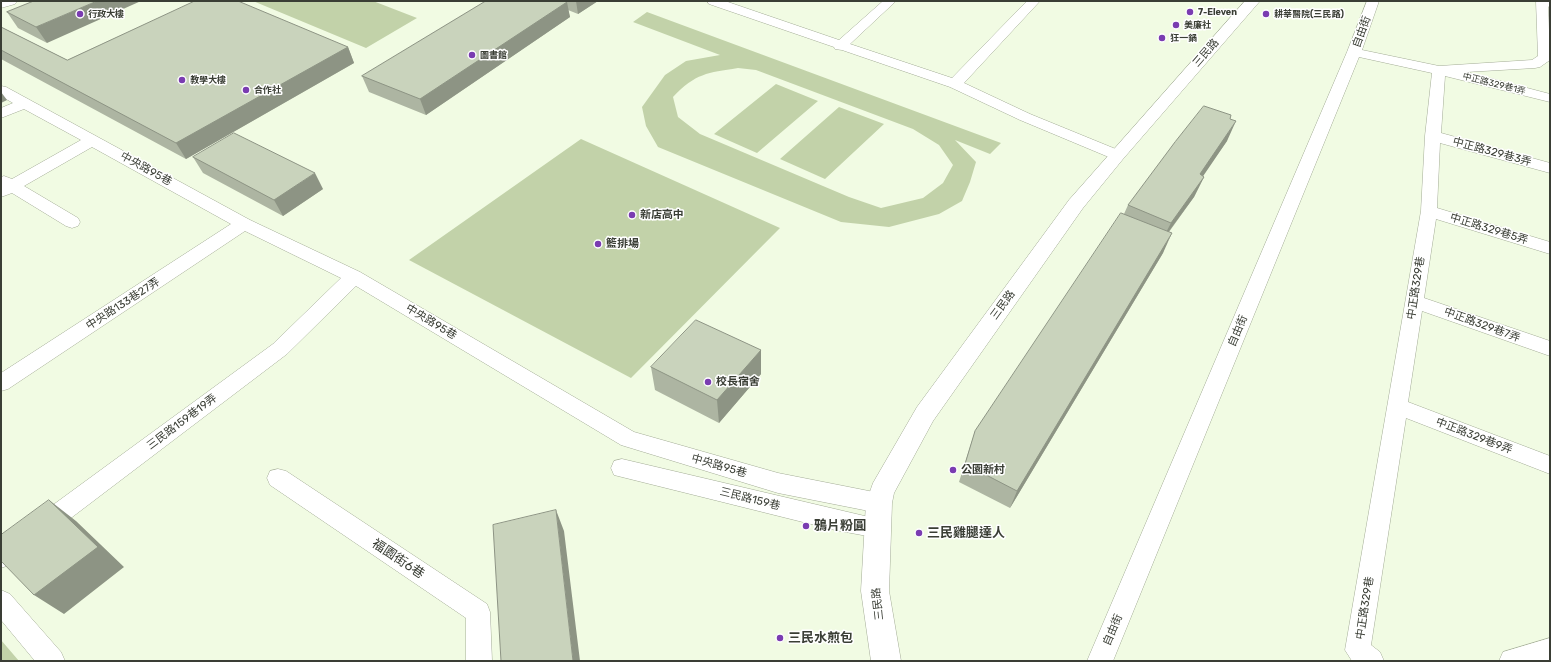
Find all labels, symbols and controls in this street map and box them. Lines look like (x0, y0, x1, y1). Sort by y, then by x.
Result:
marker: 7-Eleven (1185, 7, 1195, 17)
place label: 7-Eleven (1198, 7, 1237, 17)
marker: 行政大樓 (75, 9, 85, 19)
place label: 行政大樓 (88, 9, 124, 19)
marker: 耕莘醫院(三民路) (1261, 9, 1271, 19)
place label: 耕莘醫院(三民路) (1274, 9, 1344, 19)
street label: 自由街 (1350, 14, 1374, 50)
marker: 美廉社 (1171, 20, 1181, 30)
place label: 美廉社 (1184, 20, 1211, 30)
marker: 狂一鍋 (1157, 33, 1167, 43)
place label: 狂一鍋 (1170, 33, 1197, 43)
street label: 三民路 (1190, 36, 1222, 70)
marker: 圖書館 (467, 50, 477, 60)
place label: 圖書館 (480, 50, 507, 60)
street label: 中正路329巷1弄 (1461, 71, 1527, 97)
marker: 教學大樓 (177, 75, 187, 85)
place label: 教學大樓 (190, 75, 226, 85)
marker: 合作社 (241, 85, 251, 95)
place label: 合作社 (254, 85, 281, 95)
street label: 中正路329巷3弄 (1451, 135, 1533, 169)
street label: 中央路95巷 (118, 149, 174, 189)
place label: 新店高中 (640, 208, 684, 222)
marker: 新店高中 (627, 210, 637, 220)
street label: 中正路329巷5弄 (1448, 211, 1530, 247)
place label: 籃排場 (606, 237, 639, 251)
marker: 籃排場 (593, 239, 603, 249)
street label: 中正路329巷 (1405, 256, 1427, 320)
street label: 中央路133巷27弄 (84, 275, 162, 333)
street label: 三民路 (988, 288, 1018, 322)
street label: 中央路95巷 (403, 302, 459, 342)
street label: 中正路329巷7弄 (1442, 305, 1522, 345)
street label: 自由街 (1225, 313, 1251, 349)
place label: 校長宿舍 (716, 375, 760, 389)
marker: 校長宿舍 (703, 377, 713, 387)
street label: 三民路159巷19弄 (144, 391, 220, 453)
street label: 中正路329巷9弄 (1434, 415, 1514, 457)
street label: 中央路95巷 (690, 452, 748, 480)
place label: 公園新村 (961, 463, 1005, 477)
marker: 公園新村 (948, 465, 958, 475)
street label: 三民路159巷 (718, 485, 782, 513)
place label: 鴉片粉圓 (814, 518, 866, 534)
marker: 鴉片粉圓 (801, 521, 811, 531)
place label: 三民雞腿達人 (927, 525, 1005, 541)
marker: 三民雞腿達人 (914, 528, 924, 538)
street label: 福園街6巷 (369, 536, 427, 582)
street label: 中正路329巷 (1354, 576, 1376, 640)
street label: 三民路 (870, 587, 886, 621)
street label: 自由街 (1100, 612, 1126, 648)
place label: 三民水煎包 (788, 630, 853, 646)
marker: 三民水煎包 (775, 633, 785, 643)

